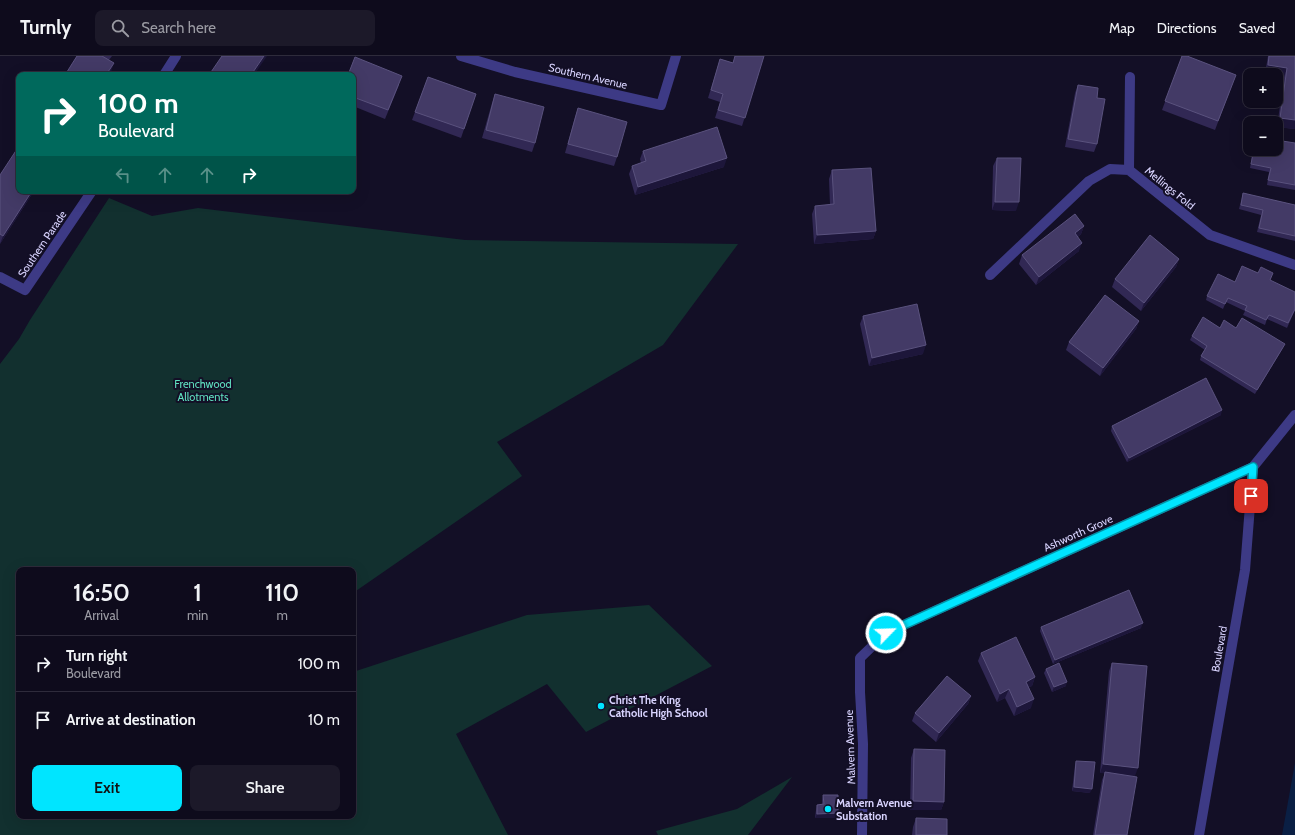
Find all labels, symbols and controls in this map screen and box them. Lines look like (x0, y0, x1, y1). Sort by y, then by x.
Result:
search box (95, 10, 375, 46)
text: Turnly (20, 16, 71, 39)
icon: search (109, 17, 131, 39)
text: Search here (141, 19, 216, 37)
text: Map (1109, 19, 1135, 37)
text: Directions (1157, 19, 1217, 37)
text: Saved (1239, 19, 1275, 37)
street label: Southern Avenue (547, 60, 629, 92)
map controls (1243, 68, 1283, 156)
button: + (1243, 68, 1283, 108)
text: 100 m (98, 86, 179, 120)
icon: right (32, 88, 84, 140)
button: − (1243, 116, 1283, 156)
text: Boulevard (98, 120, 174, 142)
street label: Mellings Fold (1142, 163, 1198, 213)
icon: left (112, 164, 134, 186)
icon: ahead (154, 164, 176, 186)
icon: ahead (196, 164, 218, 186)
icon: right (238, 164, 260, 186)
street label: Southern Parade (15, 208, 70, 280)
park label: Frenchwood Allotments (174, 377, 232, 404)
pin (1234, 479, 1268, 513)
icon: arrive (1240, 485, 1262, 507)
street label: Ashworth Grove (1041, 511, 1115, 555)
text: 16:50 (73, 578, 130, 607)
text: 1 (193, 578, 202, 607)
text: 110 (265, 578, 299, 607)
text: Arrival (84, 607, 119, 623)
text: min (187, 607, 208, 623)
text: m (276, 607, 288, 623)
position arrow (865, 612, 907, 654)
street label: Boulevard (1208, 625, 1230, 673)
text: Turn right (66, 647, 127, 665)
icon: right (32, 653, 54, 675)
text: 100 m (298, 655, 340, 673)
text: Boulevard (66, 665, 121, 681)
place label: Christ The King Catholic High School (609, 693, 708, 720)
marker: Christ The King Catholic High School (596, 701, 606, 711)
icon: arrive (32, 709, 54, 731)
street label: Malvern Avenue (842, 709, 858, 785)
text: Arrive at destination (66, 711, 196, 729)
text: 10 m (308, 711, 340, 729)
button: Exit (32, 765, 182, 811)
button: Share (190, 765, 340, 811)
place label: Malvern Avenue Substation (836, 796, 912, 823)
marker: Malvern Avenue Substation (823, 804, 833, 814)

